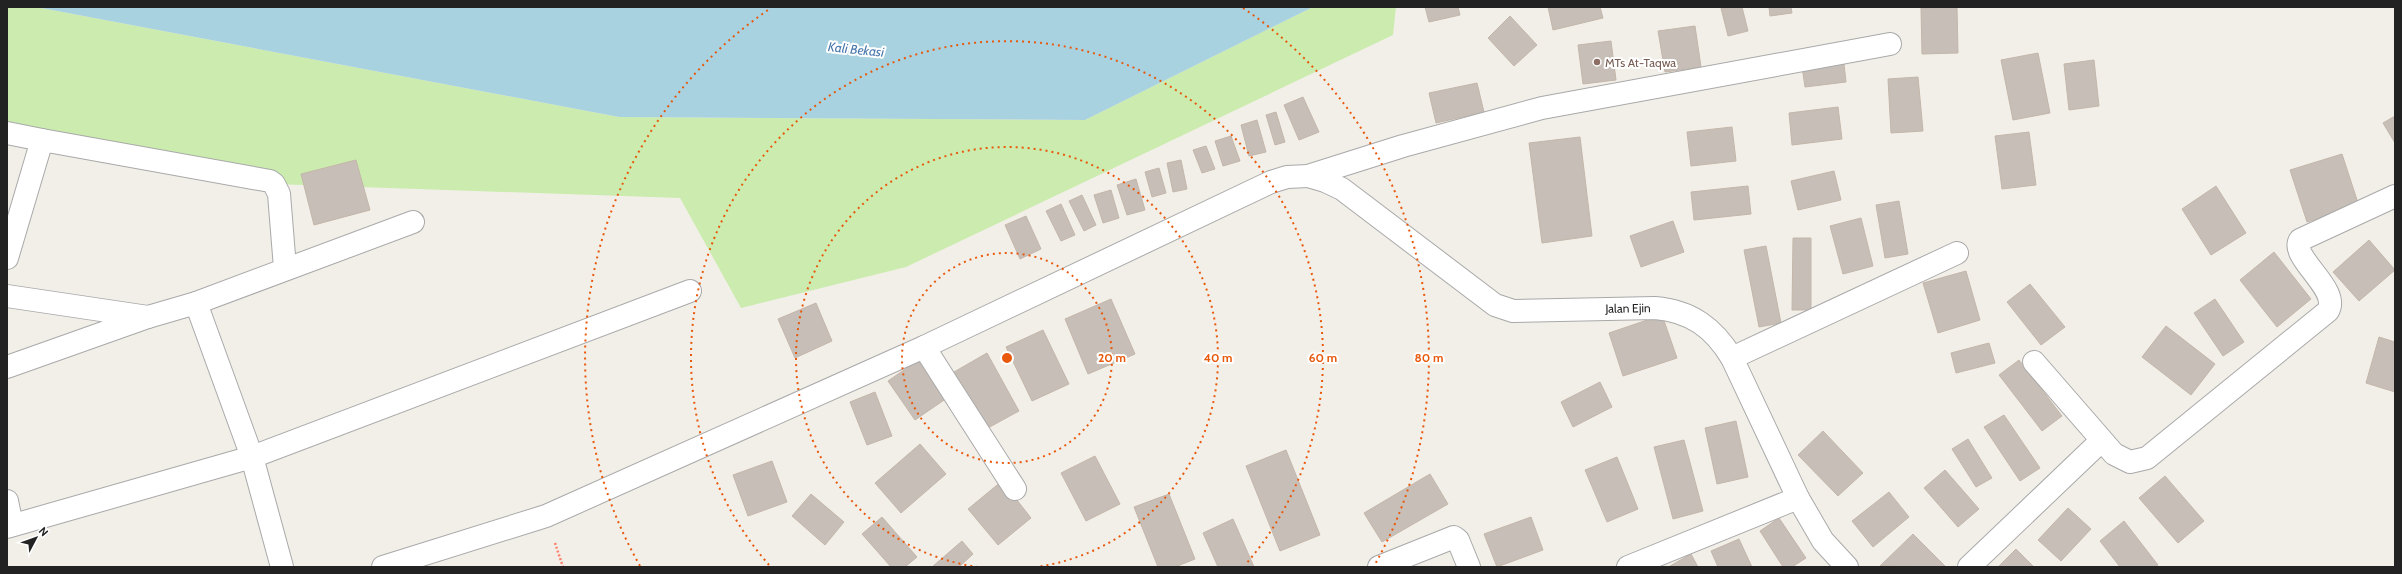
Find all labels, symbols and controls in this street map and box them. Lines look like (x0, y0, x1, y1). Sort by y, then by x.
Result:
water label: Kali Bekasi (827, 38, 885, 60)
place label: MTs At-Taqwa (1605, 55, 1676, 70)
marker: MTs At-Taqwa (1592, 57, 1602, 67)
street label: Jalan Ejin (1604, 300, 1651, 316)
text: 20 m (1098, 350, 1126, 365)
text: 40 m (1203, 350, 1233, 365)
text: 60 m (1309, 350, 1337, 365)
text: 80 m (1415, 350, 1443, 365)
centre of rings (1000, 351, 1014, 365)
north arrow (16, 518, 56, 558)
text: N (36, 524, 51, 539)

